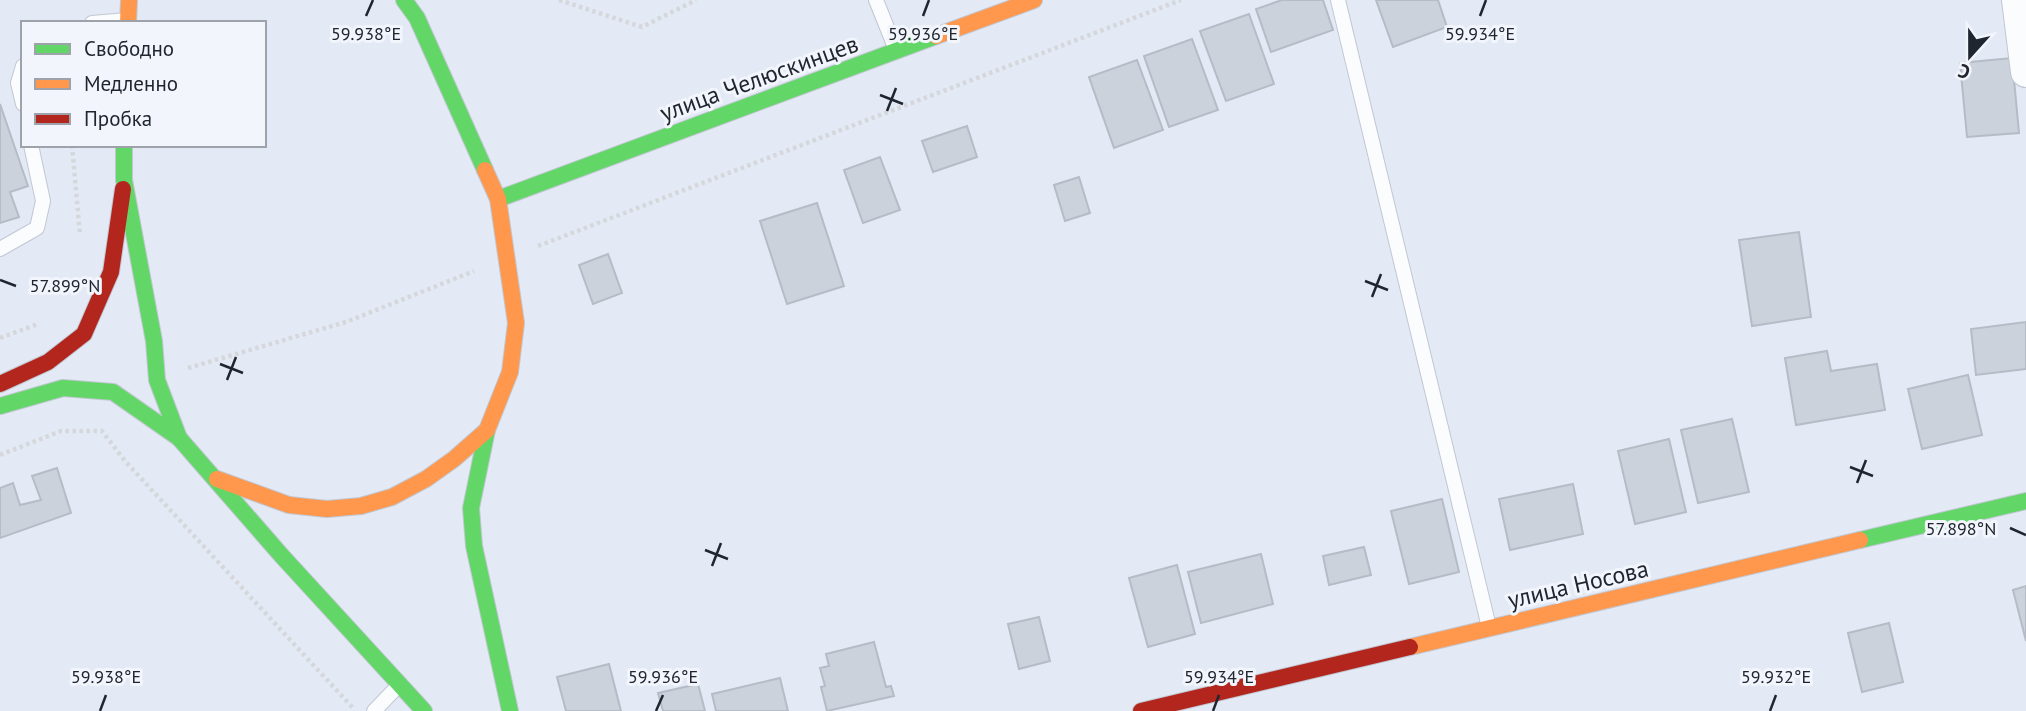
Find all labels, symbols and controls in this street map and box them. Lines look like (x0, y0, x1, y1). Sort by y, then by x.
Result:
legend (21, 21, 266, 147)
north arrow (1935, 21, 2005, 91)
text: 59.938°E (331, 22, 401, 45)
text: 59.936°E (888, 22, 958, 45)
text: 59.934°E (1445, 22, 1515, 45)
street label: улица Челюскинцев (656, 28, 862, 128)
text: Свободно (84, 35, 174, 62)
text: С (1954, 59, 1973, 85)
text: Медленно (84, 70, 178, 97)
text: Пробка (84, 105, 152, 132)
text: 57.899°N (30, 274, 100, 297)
text: 57.898°N (1926, 517, 1996, 540)
street label: улица Носова (1505, 553, 1651, 615)
text: 59.938°E (71, 665, 141, 688)
text: 59.936°E (628, 665, 698, 688)
text: 59.934°E (1184, 665, 1254, 688)
text: 59.932°E (1741, 665, 1811, 688)

